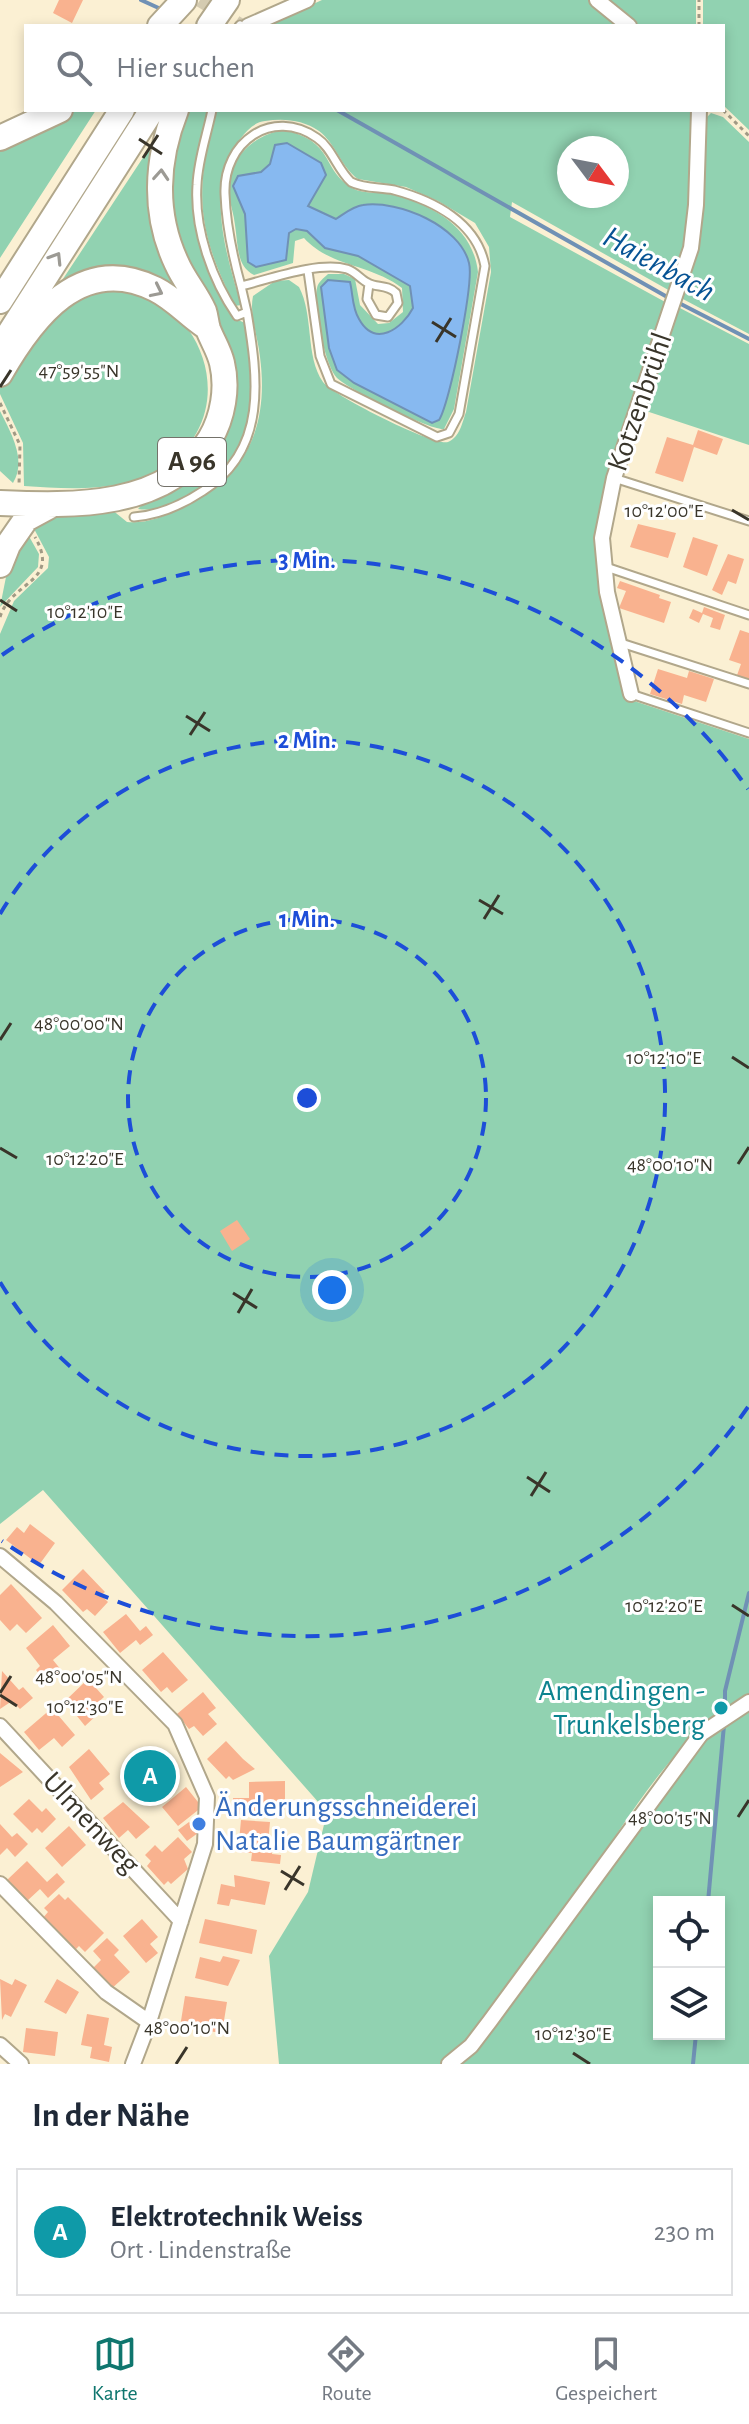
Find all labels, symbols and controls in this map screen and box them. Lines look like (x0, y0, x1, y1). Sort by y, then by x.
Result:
search box (24, 24, 725, 112)
icon: search (52, 46, 96, 90)
text: Hier suchen (116, 53, 255, 83)
north arrow (557, 136, 629, 208)
one-way arrow (152, 168, 169, 181)
water label: Haienbach (598, 220, 720, 308)
one-way arrow (46, 252, 61, 267)
one-way arrow (148, 281, 163, 297)
street label: Kotzenbrühl (602, 329, 678, 475)
text: 47°59'55"N (39, 361, 119, 381)
road number: A 96 (158, 438, 226, 486)
text: 10°12'00"E (625, 501, 704, 521)
text: 3 Min. (278, 549, 336, 573)
text: 10°12'10"E (47, 602, 123, 622)
text: 2 Min. (278, 729, 336, 753)
text: 1 Min. (279, 908, 335, 932)
text: 48°00'00"N (34, 1014, 124, 1034)
text: 10°12'10"E (626, 1048, 702, 1068)
centre of rings (293, 1084, 321, 1112)
text: 10°12'20"E (46, 1149, 124, 1169)
text: 48°00'10"N (627, 1155, 713, 1175)
your location (312, 1270, 352, 1310)
text: 10°12'20"E (625, 1596, 703, 1616)
text: 48°00'05"N (35, 1667, 123, 1687)
place label: Amendingen - Trunkelsberg (538, 1676, 705, 1740)
text: 10°12'30"E (47, 1697, 124, 1717)
marker: Amendingen - Trunkelsberg (712, 1699, 730, 1717)
pin: A (124, 1746, 176, 1806)
street label: Ulmenweg (37, 1766, 145, 1880)
place label: Änderungsschneiderei Natalie Baumgärtner (215, 1791, 477, 1856)
text: 48°00'15"N (628, 1808, 712, 1828)
marker: Änderungsschneiderei Natalie Baumgärtner (190, 1815, 208, 1833)
map controls (653, 1896, 725, 2040)
button: locate (653, 1896, 725, 1968)
button: layers (653, 1968, 725, 2040)
text: 48°00'10"N (144, 2018, 230, 2038)
text: 10°12'30"E (535, 2024, 612, 2044)
text: In der Nähe (32, 2099, 189, 2133)
text: Elektrotechnik Weiss (110, 2202, 363, 2232)
text: A (52, 2219, 68, 2245)
text: 230 m (654, 2219, 715, 2245)
text: Ort · Lindenstraße (110, 2237, 292, 2263)
tab: Karte (92, 2332, 138, 2406)
tab: Route (321, 2332, 372, 2406)
tab: Gespeichert (555, 2332, 657, 2406)

